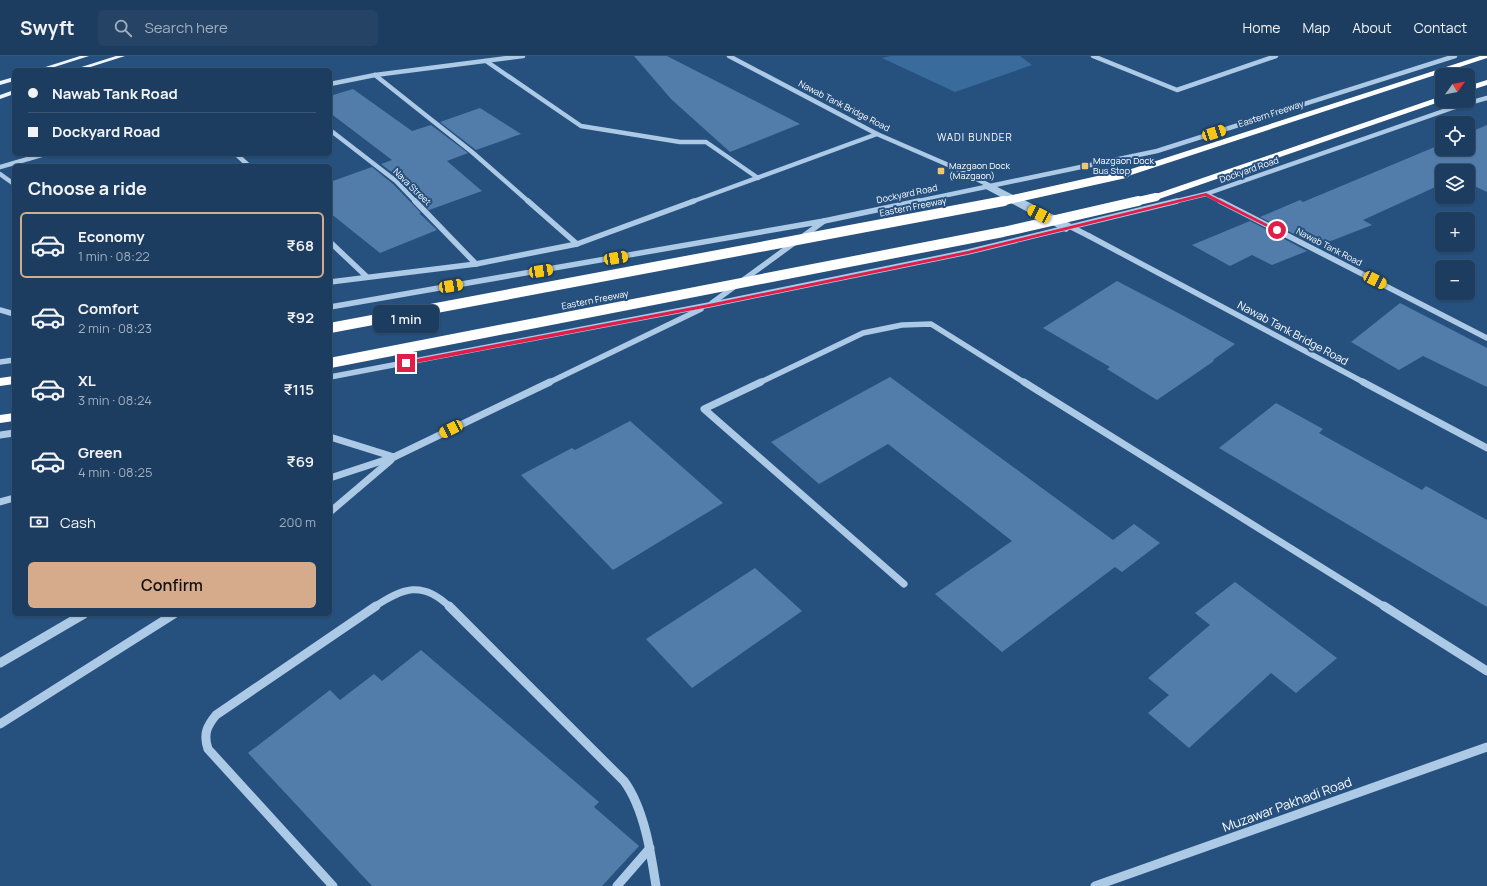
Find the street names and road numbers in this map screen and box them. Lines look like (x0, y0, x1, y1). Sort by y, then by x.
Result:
street label: Nawab Tank Bridge Road (796, 77, 892, 134)
street label: Eastern Freeway (1236, 97, 1305, 130)
street label: Dockyard Road (1217, 153, 1280, 186)
street label: Nava Street (390, 165, 435, 208)
street label: Dockyard Road (875, 181, 939, 206)
street label: Eastern Freeway (878, 194, 948, 219)
street label: Nawab Tank Road (1294, 224, 1364, 269)
street label: Eastern Freeway (560, 287, 630, 312)
street label: Nawab Tank Bridge Road (1235, 297, 1351, 368)
street label: Muzawar Pakhadi Road (1220, 772, 1354, 836)

